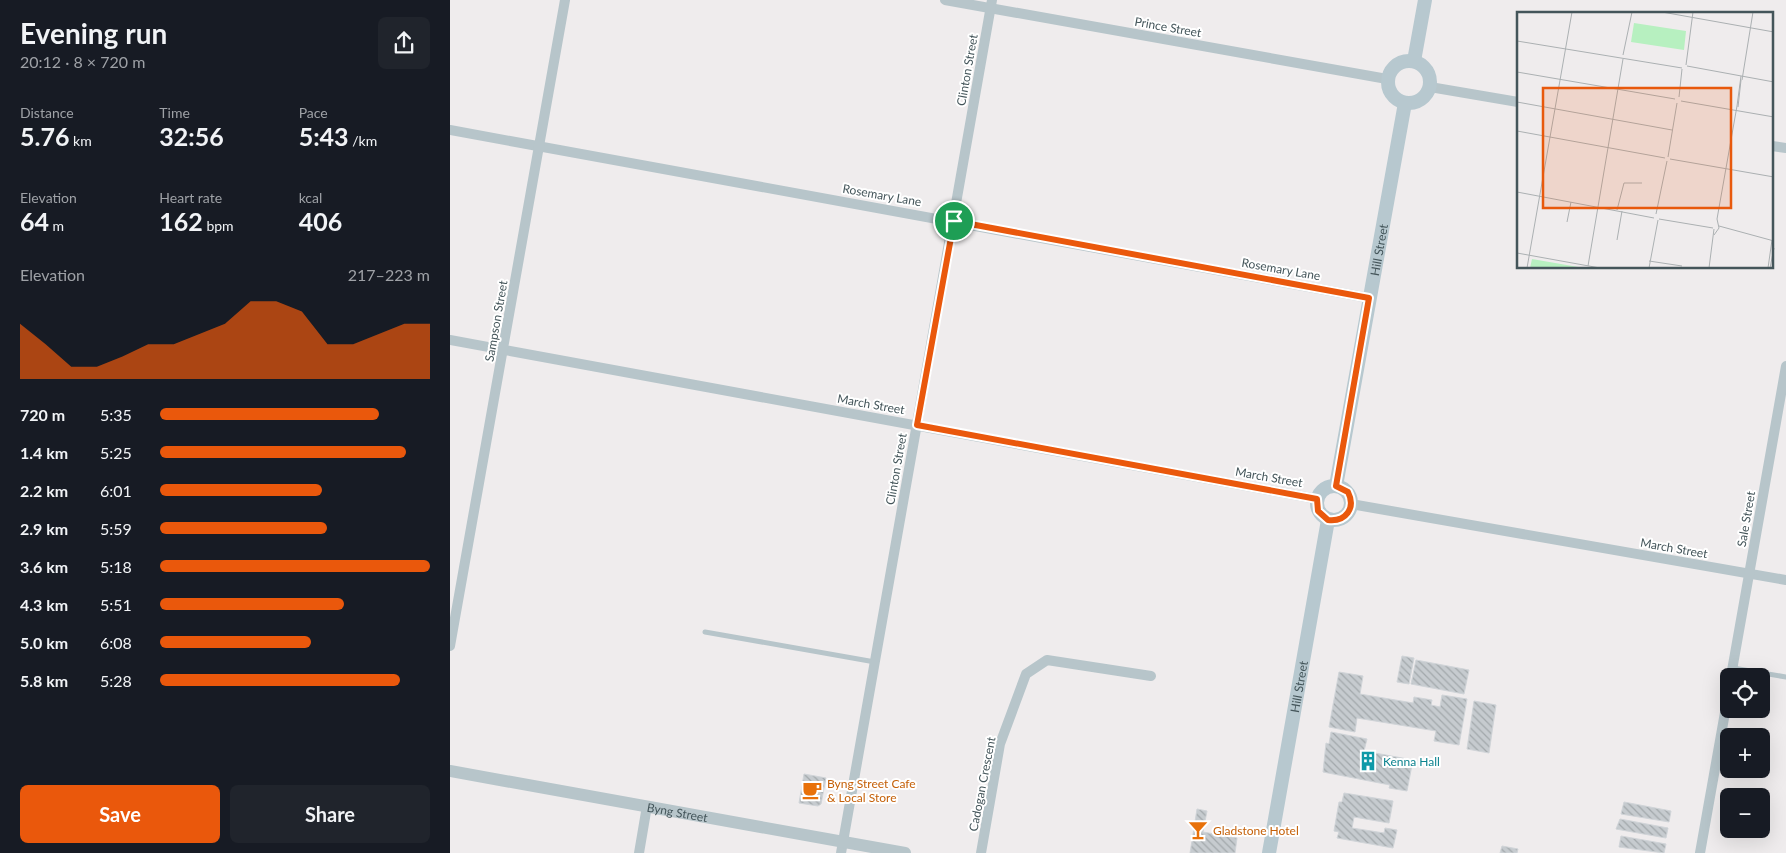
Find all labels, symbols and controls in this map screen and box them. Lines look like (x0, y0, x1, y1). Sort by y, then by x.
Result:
inset map (1517, 12, 1774, 269)
street label: Prince Street (1133, 14, 1203, 40)
text: Evening run (20, 16, 167, 50)
button: share (378, 17, 430, 69)
street label: Clinton Street (953, 32, 981, 107)
text: 20:12 · 8 × 720 m (20, 52, 145, 71)
text: Distance (20, 104, 74, 121)
text: Time (159, 104, 190, 121)
text: Pace (299, 104, 328, 121)
text: 5.76 (20, 121, 69, 151)
text: 32:56 (159, 121, 224, 151)
text: 5:43 (299, 121, 349, 151)
text: km (69, 132, 92, 149)
text: /km (349, 132, 377, 149)
street label: Rosemary Lane (841, 181, 923, 209)
text: Elevation (20, 189, 77, 206)
text: Heart rate (159, 189, 222, 206)
text: kcal (299, 189, 322, 206)
pin (933, 200, 975, 242)
text: 64 (20, 206, 49, 236)
text: 162 (159, 206, 203, 236)
text: 406 (299, 206, 342, 236)
icon: arrive (940, 207, 968, 235)
text: m (49, 217, 64, 234)
text: bpm (203, 217, 234, 234)
street label: Hill Street (1367, 222, 1391, 277)
street label: Rosemary Lane (1240, 255, 1322, 283)
text: Elevation (20, 265, 85, 284)
text: 217–223 m (348, 265, 430, 284)
street label: Sampson Street (481, 278, 511, 363)
street label: March Street (836, 391, 907, 417)
text: 720 m (20, 405, 65, 424)
text: 5:35 (100, 405, 132, 424)
street label: Clinton Street (882, 431, 910, 506)
text: 1.4 km (20, 443, 68, 462)
text: 5:25 (100, 443, 132, 462)
street label: March Street (1234, 464, 1305, 490)
text: 2.2 km (20, 481, 68, 500)
text: 6:01 (100, 481, 132, 500)
street label: Sale Street (1734, 489, 1758, 548)
text: 2.9 km (20, 519, 68, 538)
text: 5:59 (100, 519, 132, 538)
street label: March Street (1639, 535, 1710, 561)
text: 3.6 km (20, 557, 68, 576)
text: 5:18 (100, 557, 132, 576)
text: 4.3 km (20, 595, 68, 614)
text: 5:51 (100, 595, 132, 614)
text: 5.0 km (20, 633, 68, 652)
text: 6:08 (100, 633, 132, 652)
street label: Hill Street (1287, 659, 1311, 714)
map controls (1720, 668, 1770, 838)
button: locate (1720, 668, 1770, 718)
text: 5.8 km (20, 671, 68, 690)
text: 5:28 (100, 671, 132, 690)
button: + (1720, 728, 1770, 778)
street label: Cadogan Crescent (965, 735, 999, 833)
building icon: Kenna Hall (1357, 750, 1379, 772)
place label: Kenna Hall (1383, 754, 1440, 769)
place label: Byng Street Cafe & Local Store (827, 776, 916, 805)
cafe icon: Byng Street Cafe & Local Store (801, 779, 823, 801)
button: Save (20, 785, 220, 843)
button: Share (230, 785, 430, 843)
button: − (1720, 788, 1770, 838)
street label: Byng Street (646, 799, 710, 825)
bar icon: Gladstone Hotel (1187, 819, 1209, 841)
place label: Gladstone Hotel (1213, 823, 1299, 838)

